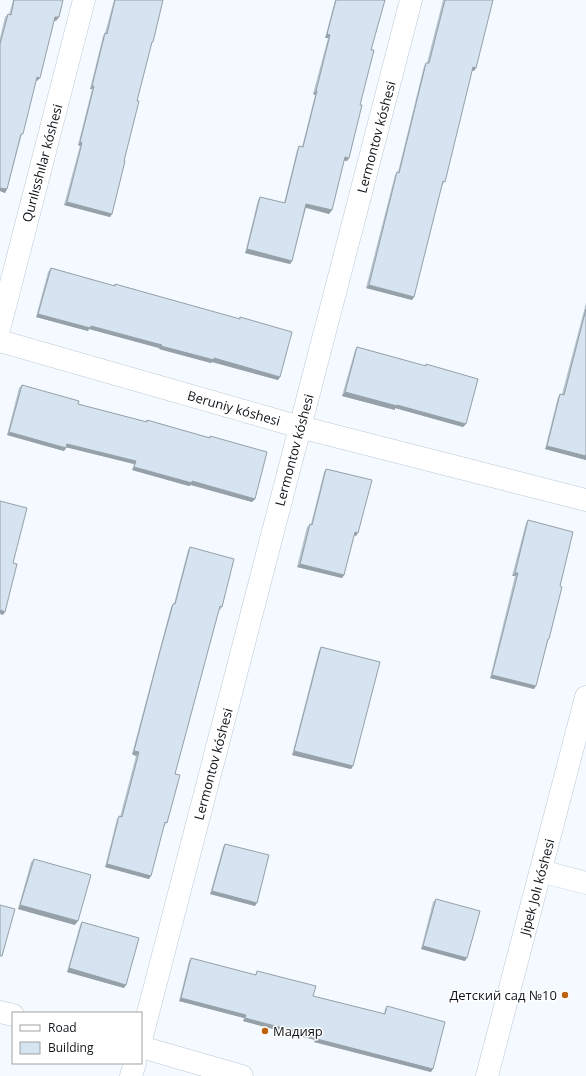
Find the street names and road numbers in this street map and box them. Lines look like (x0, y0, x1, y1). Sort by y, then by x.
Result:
street label: Lermontov kóshesi (352, 79, 400, 195)
street label: Qurılısshılar kóshesi (18, 102, 66, 224)
street label: Beruniy kóshesi (186, 386, 282, 430)
street label: Lermontov kóshesi (270, 392, 318, 508)
street label: Lermontov kóshesi (189, 706, 237, 822)
street label: Jipek Jolı kóshesi (515, 837, 559, 939)

